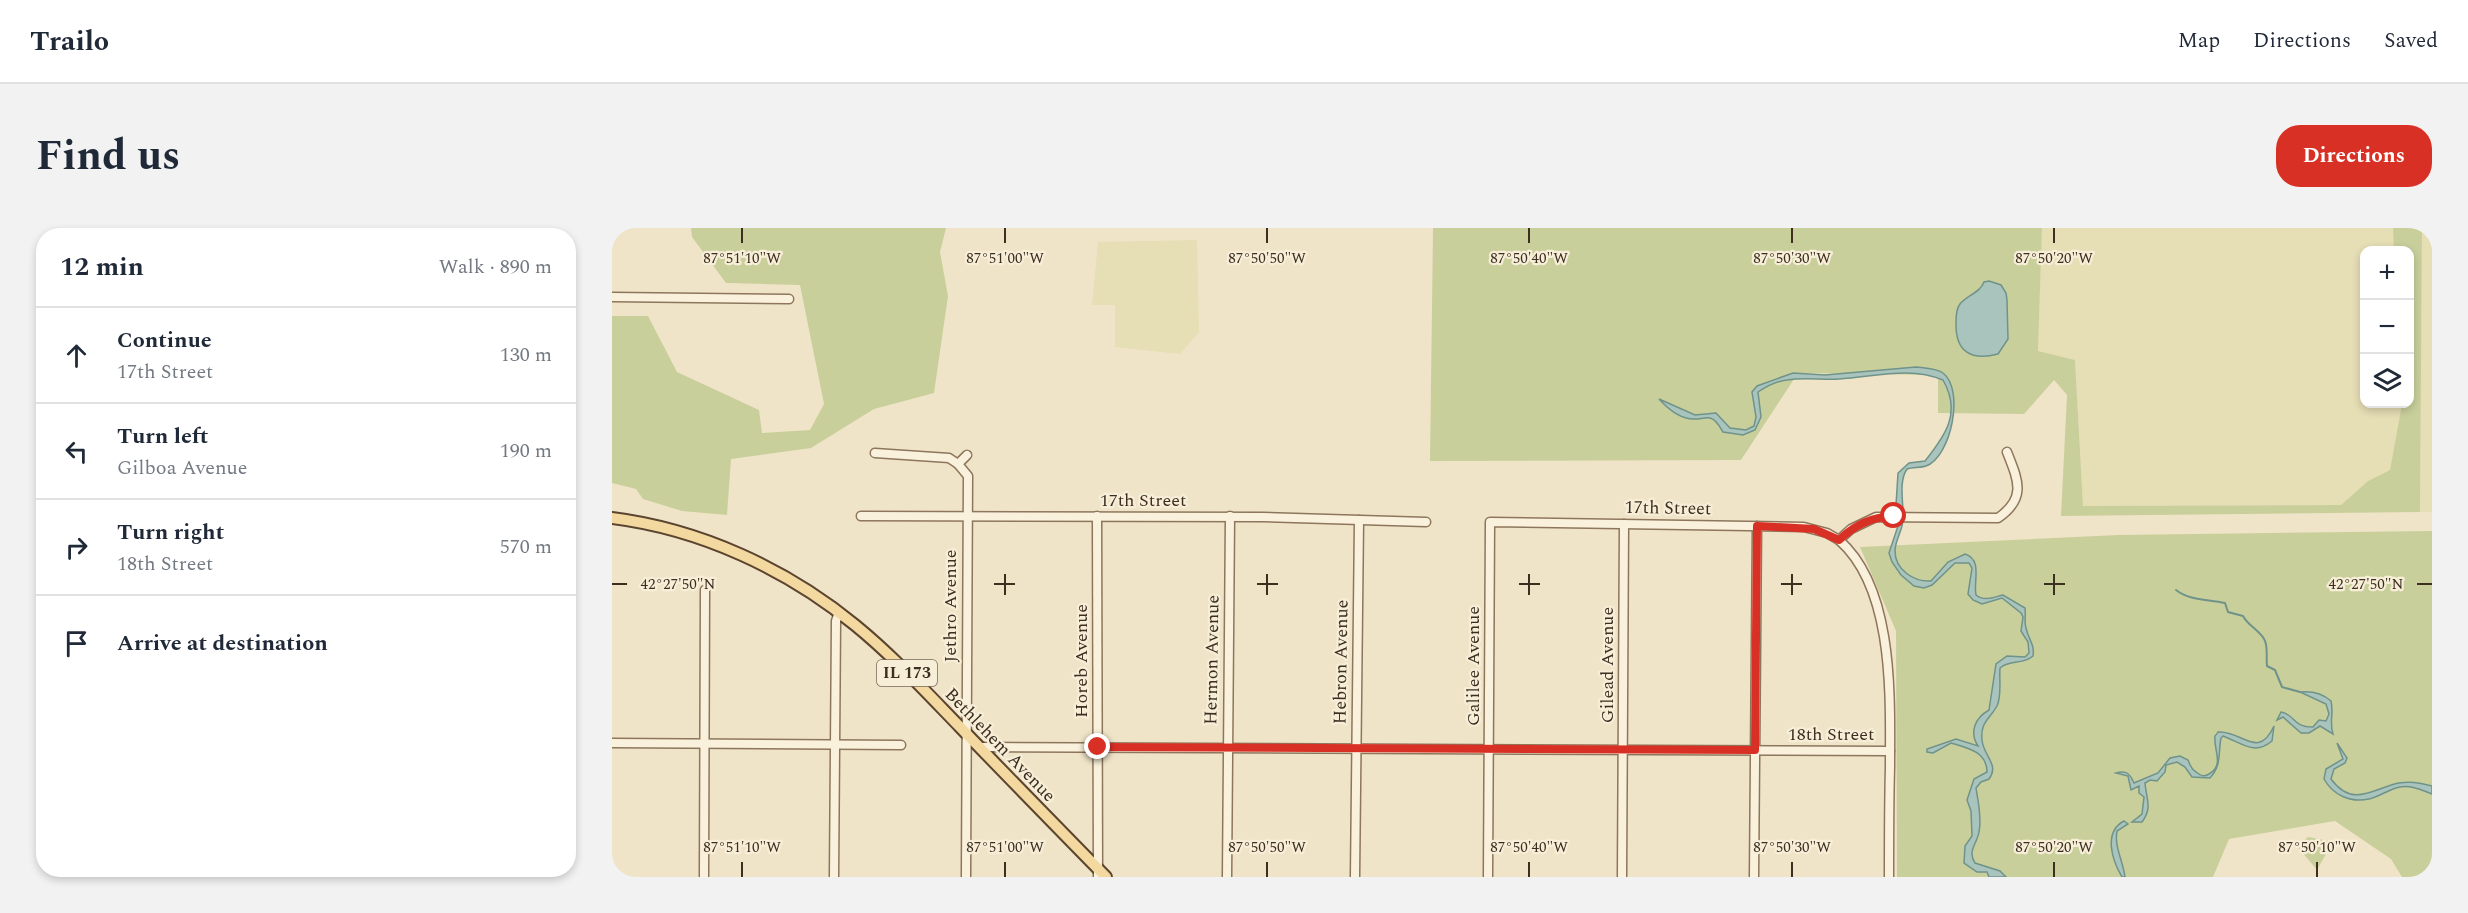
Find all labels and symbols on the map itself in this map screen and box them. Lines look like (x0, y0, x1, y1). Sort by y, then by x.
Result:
text: 87°51'10"W (703, 247, 781, 270)
text: 87°51'00"W (966, 247, 1044, 270)
text: 87°50'50"W (1228, 247, 1306, 270)
text: 87°50'40"W (1490, 247, 1568, 270)
text: 87°50'30"W (1753, 247, 1831, 270)
text: 87°50'20"W (2015, 247, 2093, 270)
street label: 17th Street (1100, 487, 1186, 514)
street label: 17th Street (1624, 494, 1712, 522)
route start (1880, 502, 1906, 528)
street label: Jethro Avenue (937, 549, 964, 663)
text: 42°27'50"N (641, 573, 716, 596)
text: 42°27'50"N (2329, 573, 2404, 596)
street label: Hermon Avenue (1197, 595, 1227, 725)
street label: Hebron Avenue (1326, 599, 1356, 725)
street label: Horeb Avenue (1068, 604, 1095, 718)
street label: Galilee Avenue (1460, 606, 1487, 726)
street label: Gilead Avenue (1594, 607, 1621, 723)
road number: IL 173 (877, 660, 937, 686)
street label: Bethlehem Avenue (938, 682, 1062, 808)
street label: 18th Street (1788, 721, 1874, 748)
route end (1084, 733, 1110, 759)
text: 87°51'10"W (703, 836, 781, 859)
text: 87°51'00"W (966, 836, 1044, 859)
text: 87°50'50"W (1228, 836, 1306, 859)
text: 87°50'40"W (1490, 836, 1568, 859)
text: 87°50'30"W (1753, 836, 1831, 859)
text: 87°50'20"W (2015, 836, 2093, 859)
text: 87°50'10"W (2278, 836, 2356, 859)

